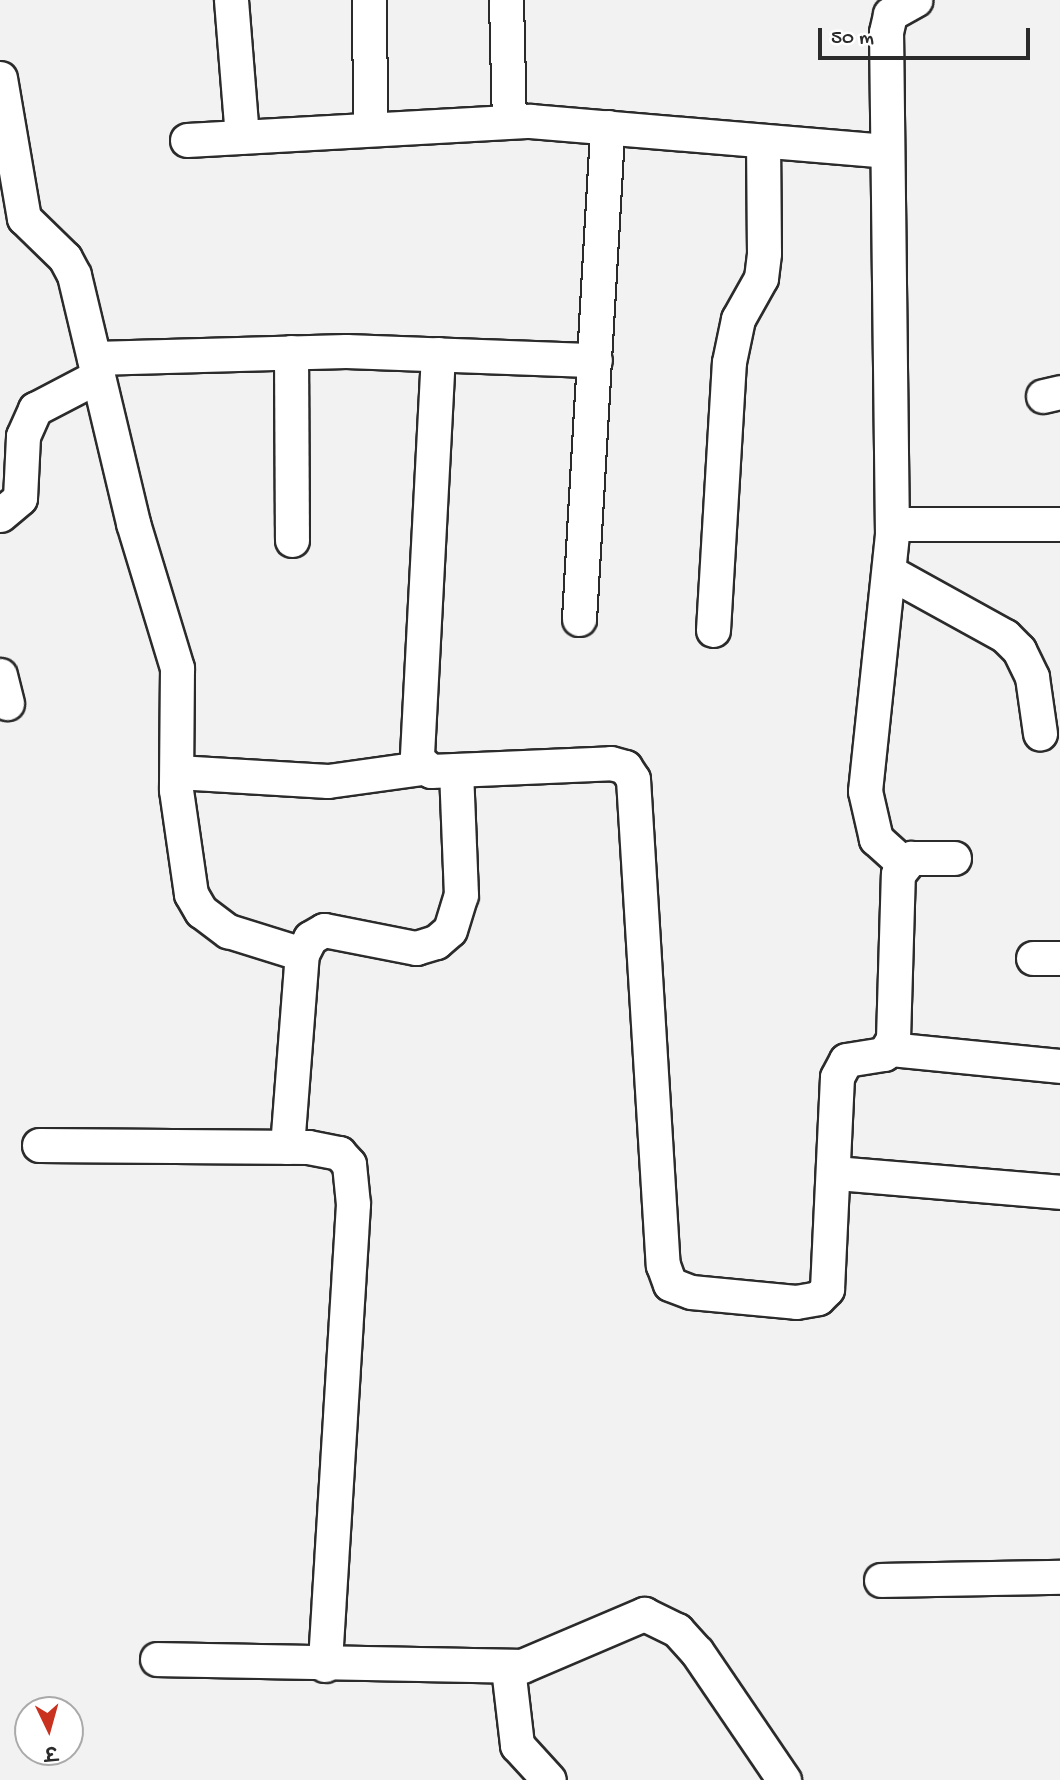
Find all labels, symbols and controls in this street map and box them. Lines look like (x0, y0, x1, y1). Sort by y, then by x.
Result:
scale bar (822, 14, 1034, 58)
text: 50 m (831, 27, 874, 52)
north arrow (14, 1696, 84, 1766)
text: उ (43, 1738, 58, 1762)

